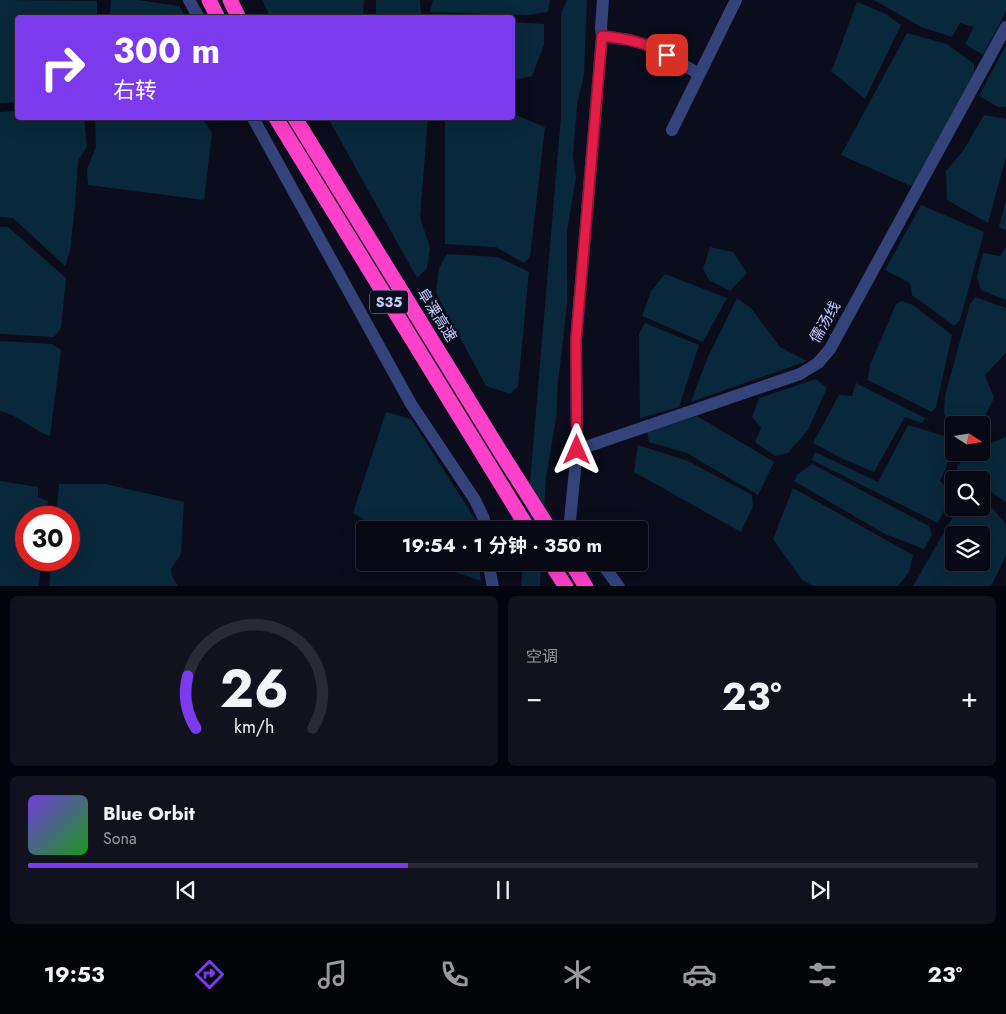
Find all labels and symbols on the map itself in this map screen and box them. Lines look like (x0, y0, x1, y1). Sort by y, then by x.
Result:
pin (646, 34, 688, 76)
street label: 阜溧高速 (412, 284, 462, 346)
road number: S35 (370, 290, 408, 314)
street label: 儒汤线 (804, 297, 846, 347)
north arrow (945, 416, 990, 461)
position arrow (550, 423, 602, 475)
speed limit sign: 30 (15, 506, 80, 571)

